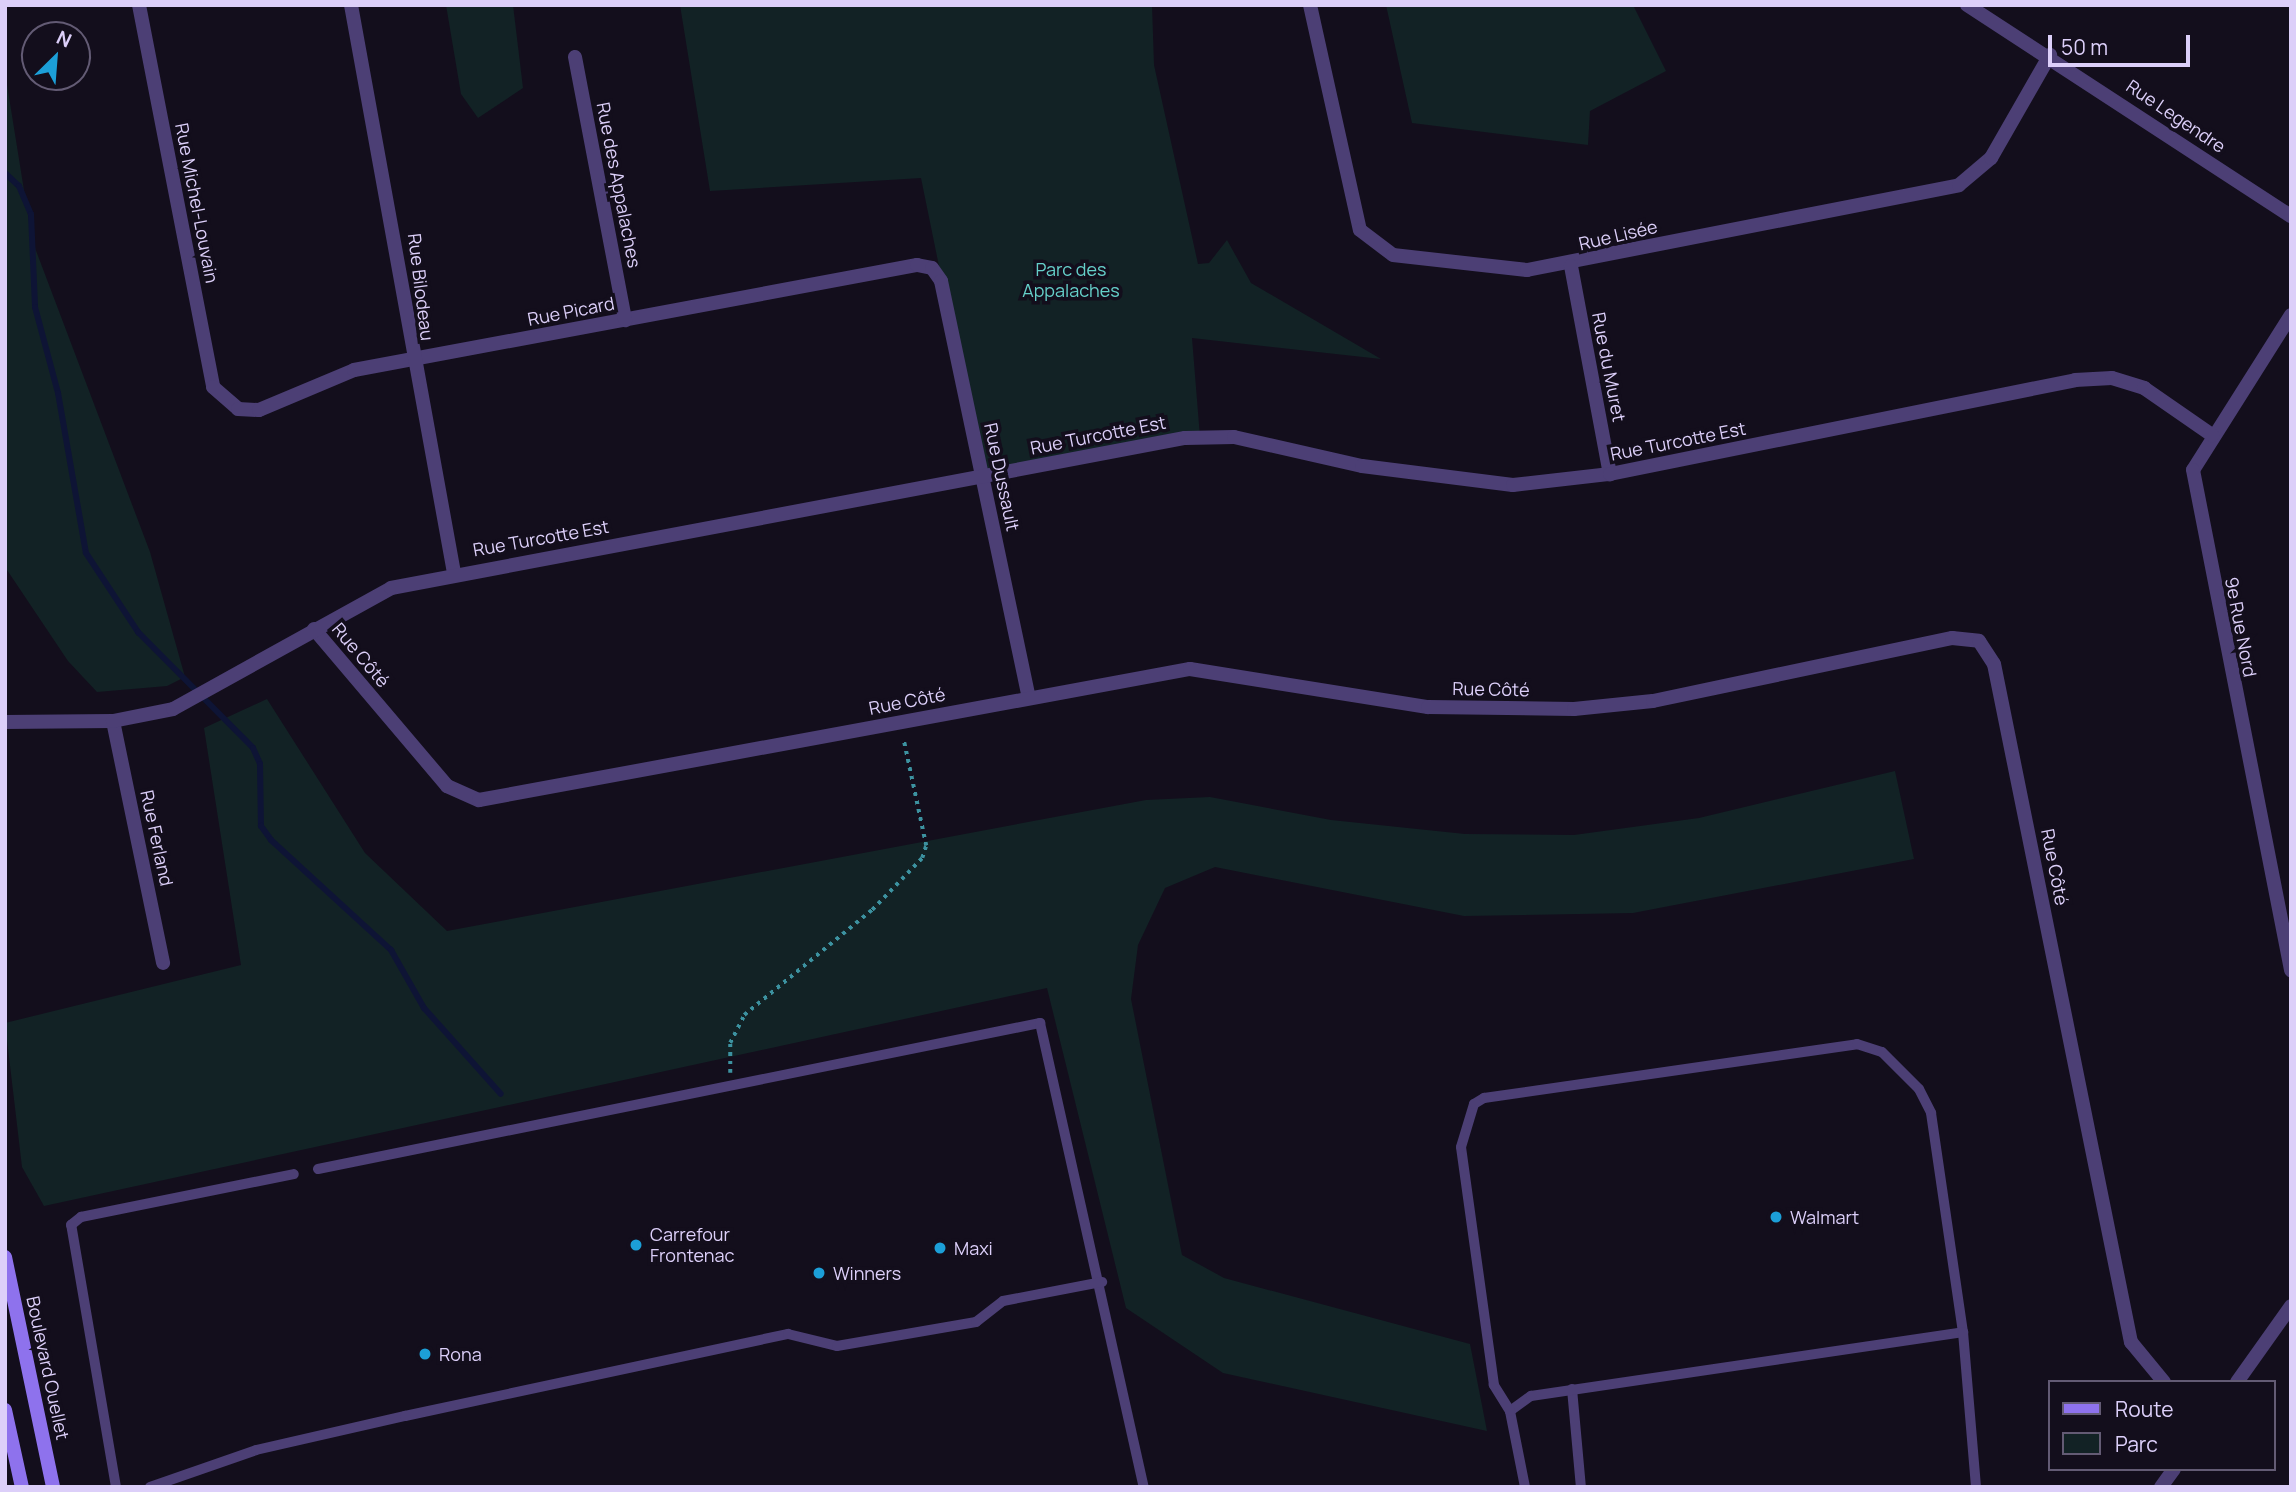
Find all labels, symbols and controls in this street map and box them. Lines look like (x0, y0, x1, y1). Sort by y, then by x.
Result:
north arrow (21, 21, 91, 91)
scale bar (2051, 21, 2193, 65)
text: N (52, 24, 76, 53)
text: 50 m (2061, 33, 2108, 61)
street label: Rue Legendre (2122, 75, 2230, 157)
street label: Rue des Appalaches (592, 101, 646, 269)
street label: Rue Michel-Louvain (171, 121, 223, 285)
street label: Rue Lisée (1577, 215, 1659, 255)
street label: Rue Bilodeau (404, 232, 438, 342)
park label: Parc des Appalaches (1022, 259, 1120, 302)
street label: Rue Picard (526, 292, 616, 330)
street label: Rue du Muret (1588, 310, 1630, 424)
street label: Rue Turcotte Est (1028, 411, 1168, 459)
street label: Rue Turcotte Est (1608, 417, 1748, 465)
street label: Rue Dussault (980, 421, 1024, 533)
street label: Rue Turcotte Est (471, 515, 611, 561)
street label: 9e Rue Nord (2221, 575, 2261, 679)
street label: Rue Côté (328, 618, 394, 692)
street label: Rue Côté (1452, 678, 1530, 700)
street label: Rue Côté (867, 683, 947, 719)
street label: Rue Ferland (136, 788, 178, 888)
street label: Rue Côté (2037, 827, 2073, 907)
place label: Walmart (1790, 1206, 1859, 1228)
marker: Walmart (1768, 1209, 1784, 1225)
place label: Carrefour Frontenac (650, 1224, 734, 1266)
marker: Carrefour Frontenac (628, 1237, 644, 1253)
place label: Maxi (954, 1237, 993, 1259)
marker: Maxi (932, 1240, 948, 1256)
place label: Winners (833, 1262, 901, 1284)
marker: Winners (811, 1265, 827, 1281)
street label: Boulevard Ouellet (22, 1294, 74, 1442)
place label: Rona (439, 1343, 482, 1365)
marker: Rona (417, 1346, 433, 1362)
legend (2048, 1380, 2275, 1471)
text: Route (2115, 1395, 2173, 1423)
text: Parc (2115, 1430, 2158, 1458)

